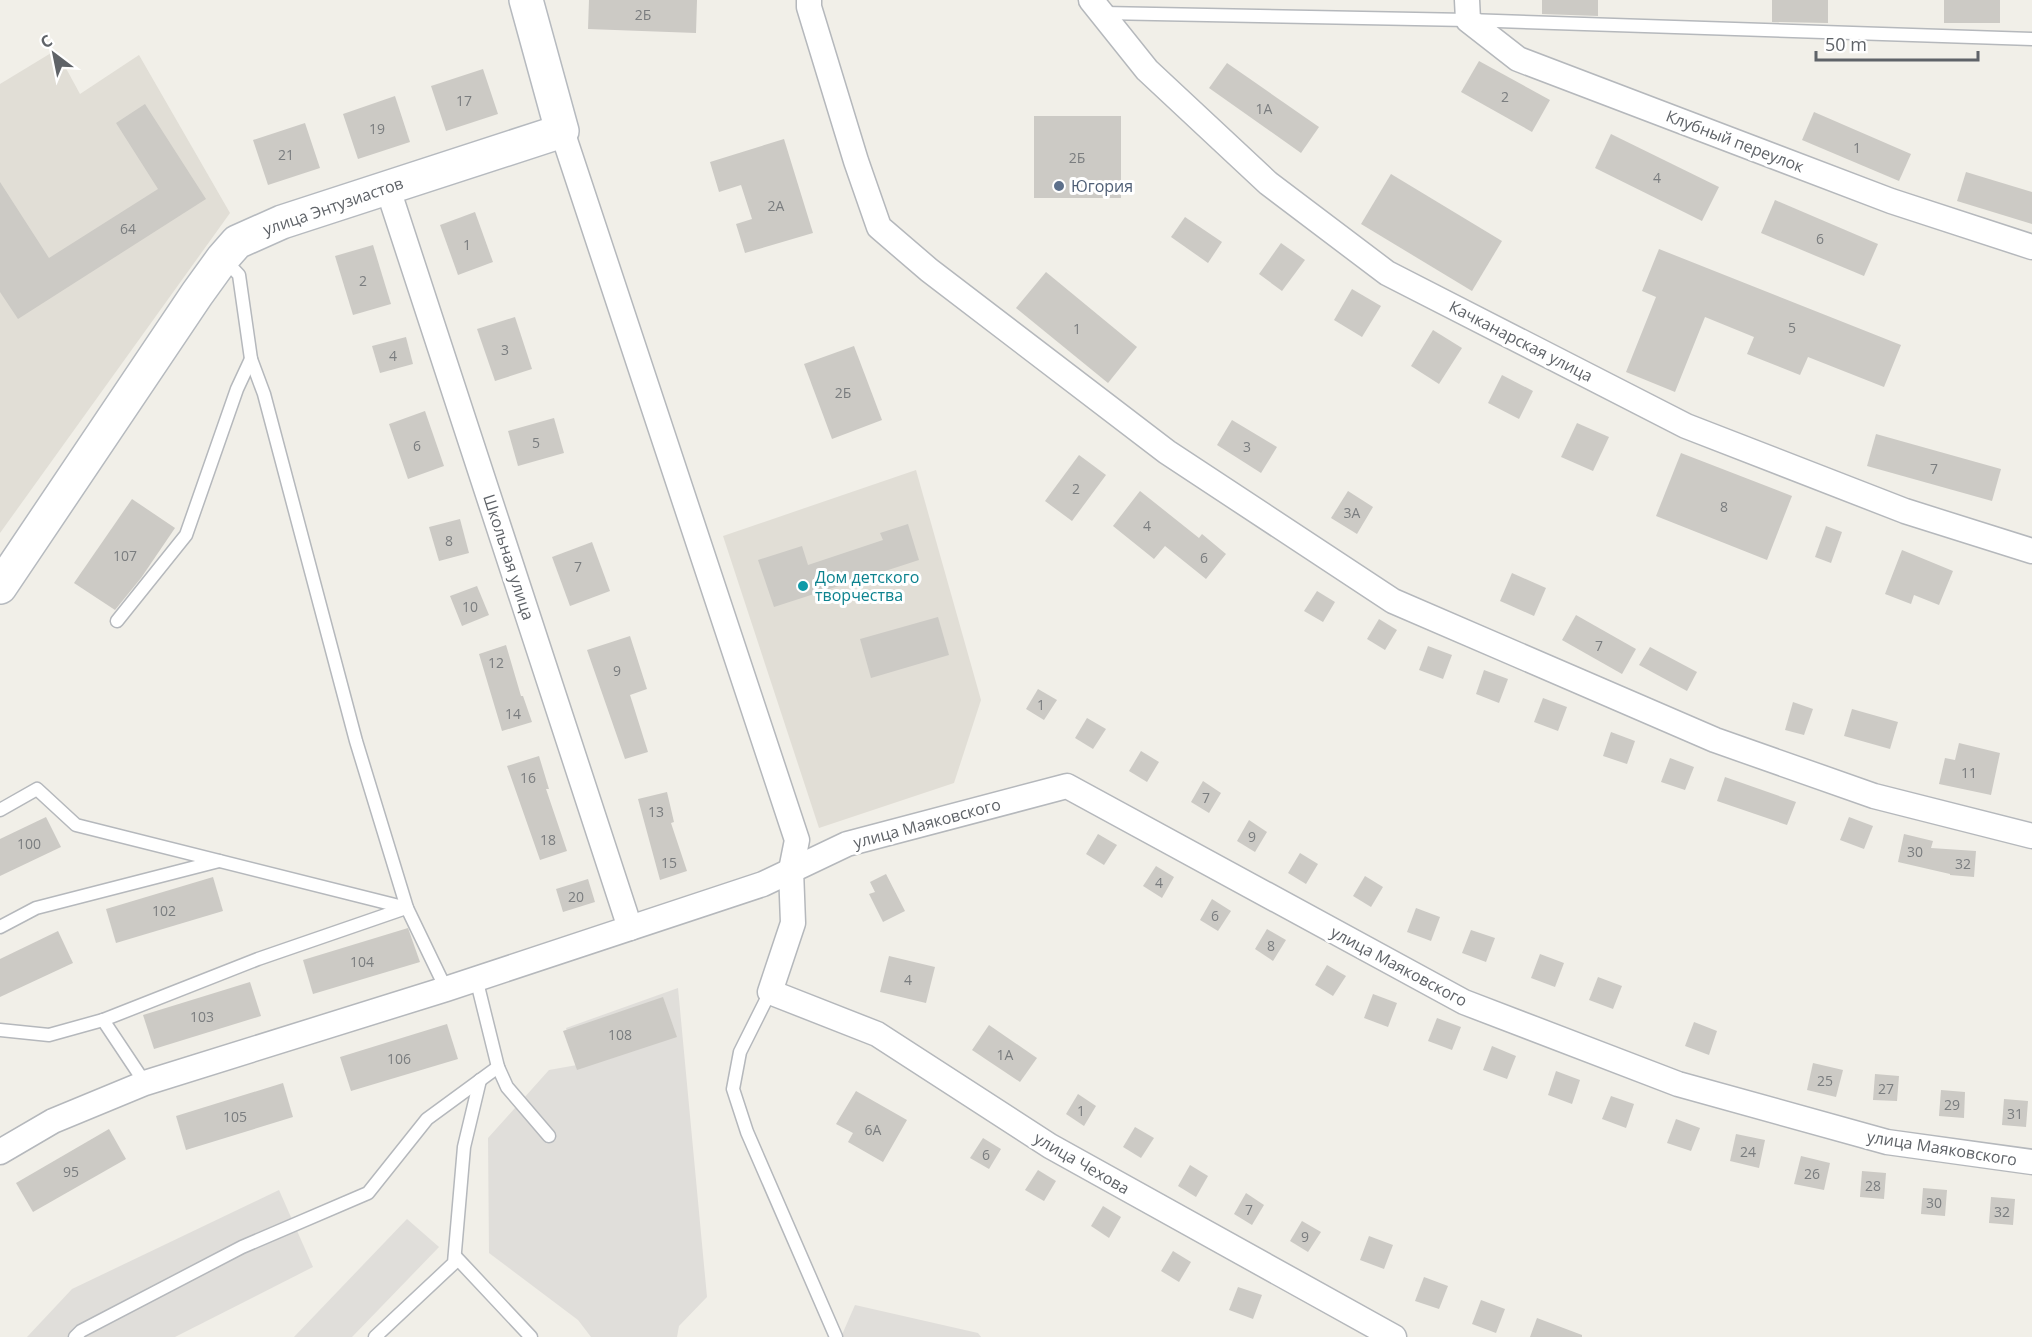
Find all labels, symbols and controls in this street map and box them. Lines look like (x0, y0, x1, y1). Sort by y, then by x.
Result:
house number: 2Б (635, 5, 651, 24)
north arrow (24, 24, 84, 84)
scale bar (1816, 24, 1978, 62)
text: С (36, 29, 56, 53)
text: 50 m (1825, 32, 1867, 56)
house number: 2 (1501, 87, 1509, 106)
house number: 17 (456, 91, 472, 110)
house number: 1А (1256, 99, 1273, 118)
street label: Клубный переулок (1663, 105, 1808, 178)
house number: 19 (369, 119, 385, 138)
house number: 1 (1853, 138, 1861, 157)
house number: 21 (278, 145, 294, 164)
house number: 2Б (1069, 148, 1085, 167)
house number: 4 (1653, 168, 1661, 187)
street label: улица Энтузиастов (260, 172, 406, 240)
place label: Югория (1071, 175, 1133, 197)
marker: Югория (1052, 179, 1066, 193)
house number: 2А (768, 196, 785, 215)
house number: 64 (120, 219, 136, 238)
house number: 6 (1816, 229, 1824, 248)
house number: 1 (463, 235, 471, 254)
house number: 2 (359, 271, 367, 290)
street label: Качканарская улица (1445, 295, 1597, 387)
house number: 5 (1788, 318, 1796, 337)
house number: 1 (1073, 319, 1081, 338)
house number: 3 (501, 340, 509, 359)
house number: 4 (389, 346, 397, 365)
house number: 2Б (835, 383, 851, 402)
house number: 5 (532, 433, 540, 452)
house number: 6 (413, 436, 421, 455)
house number: 3 (1243, 437, 1251, 456)
house number: 7 (1930, 459, 1938, 478)
house number: 2 (1072, 479, 1080, 498)
street label: Школьная улица (478, 491, 540, 623)
house number: 8 (1720, 497, 1728, 516)
house number: 3А (1344, 503, 1361, 522)
house number: 4 (1143, 516, 1151, 535)
house number: 8 (445, 531, 453, 550)
house number: 107 (113, 546, 137, 565)
house number: 6 (1200, 548, 1208, 567)
house number: 7 (574, 557, 582, 576)
place label: Дом детского творчества (815, 566, 919, 606)
marker: Дом детского творчества (796, 579, 810, 593)
house number: 10 (462, 597, 478, 616)
house number: 7 (1595, 636, 1603, 655)
house number: 12 (488, 653, 504, 672)
house number: 9 (613, 661, 621, 680)
house number: 1 (1037, 695, 1045, 714)
house number: 14 (505, 704, 521, 723)
house number: 11 (1961, 763, 1977, 782)
house number: 16 (520, 768, 536, 787)
house number: 7 (1202, 788, 1210, 807)
street label: улица Маяковского (851, 793, 1003, 853)
house number: 13 (648, 802, 664, 821)
house number: 9 (1248, 827, 1256, 846)
house number: 18 (540, 830, 556, 849)
house number: 100 (17, 834, 41, 853)
house number: 30 (1907, 842, 1923, 861)
house number: 15 (661, 853, 677, 872)
house number: 32 (1955, 854, 1971, 873)
house number: 4 (1155, 873, 1163, 892)
house number: 20 (568, 887, 584, 906)
house number: 102 (152, 901, 176, 920)
house number: 6 (1211, 906, 1219, 925)
street label: улица Маяковского (1327, 921, 1471, 1011)
house number: 8 (1267, 936, 1275, 955)
house number: 104 (350, 952, 374, 971)
house number: 4 (904, 970, 912, 989)
house number: 103 (190, 1007, 214, 1026)
house number: 108 (608, 1025, 632, 1044)
house number: 1А (997, 1045, 1014, 1064)
house number: 106 (387, 1049, 411, 1068)
house number: 25 (1817, 1071, 1833, 1090)
house number: 27 (1878, 1079, 1894, 1098)
house number: 29 (1944, 1095, 1960, 1114)
house number: 1 (1077, 1101, 1085, 1120)
house number: 31 (2007, 1104, 2023, 1123)
house number: 105 (223, 1107, 247, 1126)
house number: 6А (865, 1120, 882, 1139)
street label: улица Маяковского (1865, 1125, 2019, 1171)
street label: улица Чехова (1030, 1127, 1134, 1199)
house number: 24 (1740, 1142, 1756, 1161)
house number: 6 (982, 1145, 990, 1164)
house number: 95 (63, 1162, 79, 1181)
house number: 26 (1804, 1164, 1820, 1183)
house number: 28 (1865, 1176, 1881, 1195)
house number: 30 (1926, 1193, 1942, 1212)
house number: 7 (1245, 1200, 1253, 1219)
house number: 32 (1994, 1202, 2010, 1221)
house number: 9 (1301, 1227, 1309, 1246)

